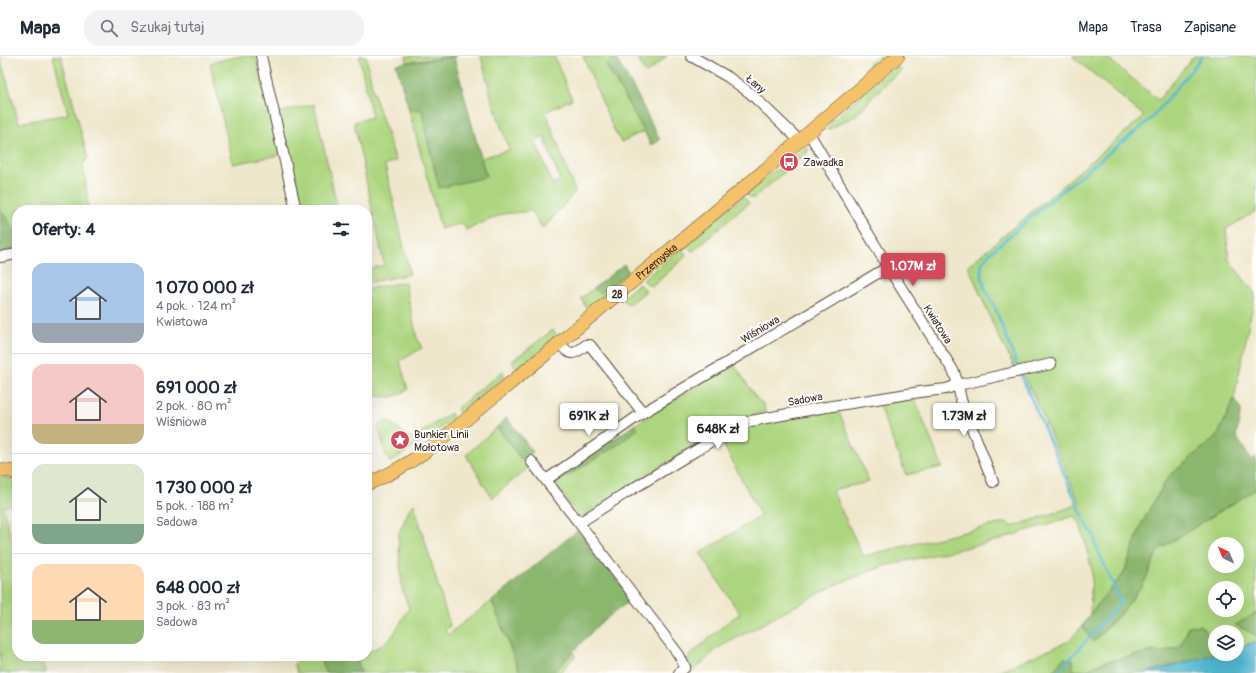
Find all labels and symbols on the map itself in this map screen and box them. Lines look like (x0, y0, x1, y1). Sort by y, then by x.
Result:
street label: Łany (742, 72, 768, 97)
bus stop icon: Zawadka (778, 151, 800, 173)
place label: Zawadka (803, 156, 843, 169)
street label: Przemyska (633, 241, 680, 283)
pin: 1.07M zł (872, 253, 954, 287)
road number: 28 (607, 286, 627, 302)
street label: Kwiatowa (921, 302, 955, 346)
street label: Wiśniowa (739, 313, 782, 346)
street label: Sadowa (787, 390, 823, 409)
pin: 691K zł (552, 403, 626, 437)
pin: 1.73M zł (923, 403, 1005, 437)
pin: 648K zł (681, 416, 755, 450)
place label: Bunkier Linii Mołotowa (414, 428, 469, 454)
place icon: Bunkier Linii Mołotowa (389, 429, 411, 451)
north arrow (1208, 537, 1244, 573)

